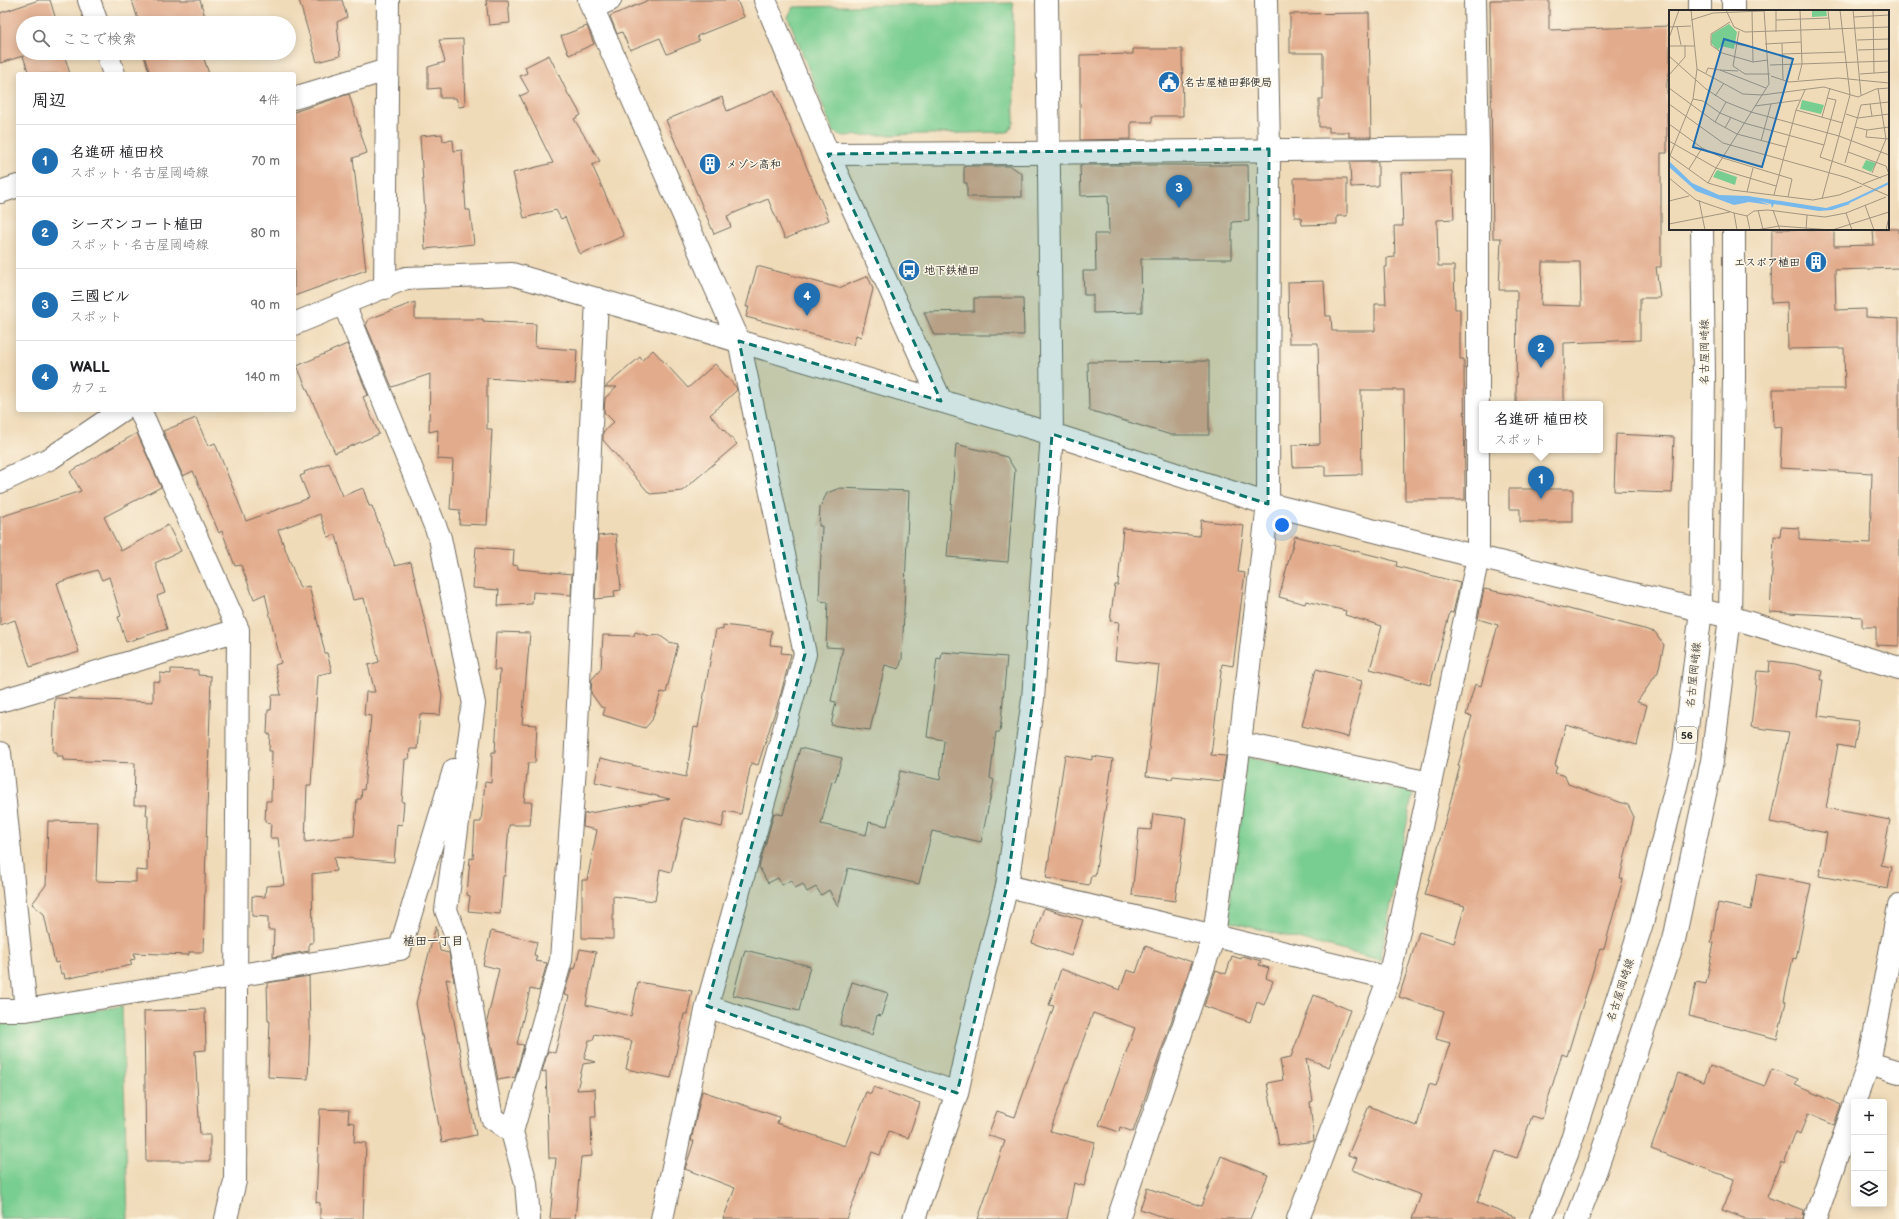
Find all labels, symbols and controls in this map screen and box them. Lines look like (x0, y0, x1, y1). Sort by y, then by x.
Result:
inset map (1669, 10, 1889, 230)
search box (16, 16, 296, 60)
icon: search (30, 27, 52, 49)
text: ここで検索 (62, 30, 137, 49)
public building icon: 名古屋植田郵便局 (1156, 69, 1182, 95)
place label: 名古屋植田郵便局 (1184, 76, 1272, 89)
text: 周辺 (32, 91, 66, 111)
text: 4件 (259, 92, 280, 108)
text: 名進研 植田校 (70, 143, 164, 162)
building icon: メゾン高和 (697, 151, 723, 177)
text: 1 (42, 153, 48, 169)
text: 70 m (252, 153, 280, 169)
place label: メゾン高和 (726, 158, 781, 171)
text: スポット · 名古屋岡崎線 (70, 165, 208, 181)
pin: 3 (1166, 175, 1192, 208)
text: シーズンコート植田 (70, 215, 204, 234)
text: 2 (41, 225, 49, 241)
text: 80 m (251, 225, 280, 241)
text: スポット · 名古屋岡崎線 (70, 237, 208, 253)
building icon: エスポア植田 (1803, 249, 1829, 275)
place label: エスポア植田 (1734, 256, 1800, 269)
bus stop icon: 地下鉄植田 (896, 257, 922, 283)
place label: 地下鉄植田 (924, 264, 979, 277)
pin: 4 (794, 283, 820, 316)
text: 三國ビル (70, 287, 130, 306)
text: 3 (41, 297, 49, 313)
text: 90 m (251, 297, 280, 313)
text: スポット (70, 309, 122, 325)
street label: 名古屋岡崎線 (1698, 319, 1711, 385)
pin: 2 (1528, 335, 1554, 368)
text: WALL (70, 358, 110, 377)
text: 4 (41, 369, 49, 385)
text: 140 m (245, 369, 280, 385)
text: カフェ (70, 380, 109, 396)
popup (1479, 401, 1603, 453)
text: 名進研 植田校 (1494, 410, 1588, 429)
text: スポット (1494, 432, 1546, 448)
pin: 1 (1528, 466, 1554, 499)
your location (1272, 515, 1292, 535)
street label: 名古屋岡崎線 (1684, 642, 1703, 709)
road number: 56 (1677, 727, 1697, 743)
district label: 植田一丁目 (403, 934, 463, 949)
street label: 名古屋岡崎線 (1604, 957, 1637, 1024)
map controls (1851, 1099, 1887, 1207)
button: + (1851, 1099, 1887, 1135)
button: − (1851, 1135, 1887, 1171)
button: layers (1851, 1171, 1887, 1207)

